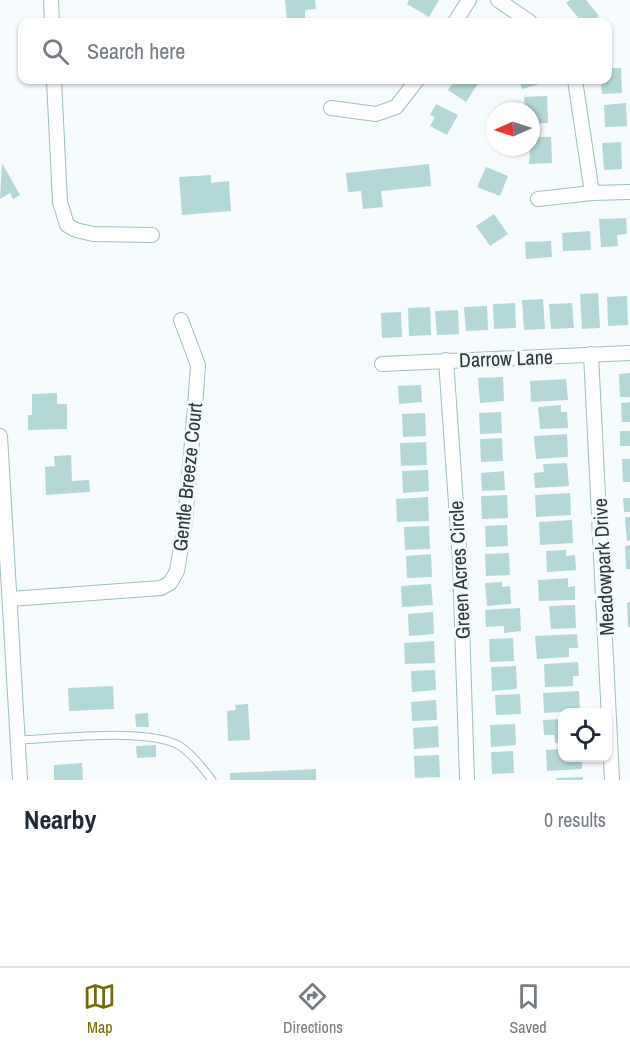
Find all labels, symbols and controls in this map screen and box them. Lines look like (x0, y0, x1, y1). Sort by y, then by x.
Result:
search box (18, 18, 612, 84)
icon: search (39, 35, 72, 68)
text: Search here (87, 36, 185, 66)
north arrow (486, 102, 540, 156)
street label: Darrow Lane (459, 343, 553, 373)
street label: Gentle Breeze Court (166, 401, 208, 553)
street label: Meadowpark Drive (586, 498, 620, 636)
street label: Green Acres Circle (442, 500, 476, 640)
map controls (558, 708, 612, 762)
button: locate (558, 708, 612, 762)
text: Nearby (24, 802, 96, 837)
text: 0 results (544, 806, 606, 833)
tab: Map (83, 980, 116, 1038)
tab: Directions (283, 980, 343, 1038)
tab: Saved (509, 980, 547, 1038)

